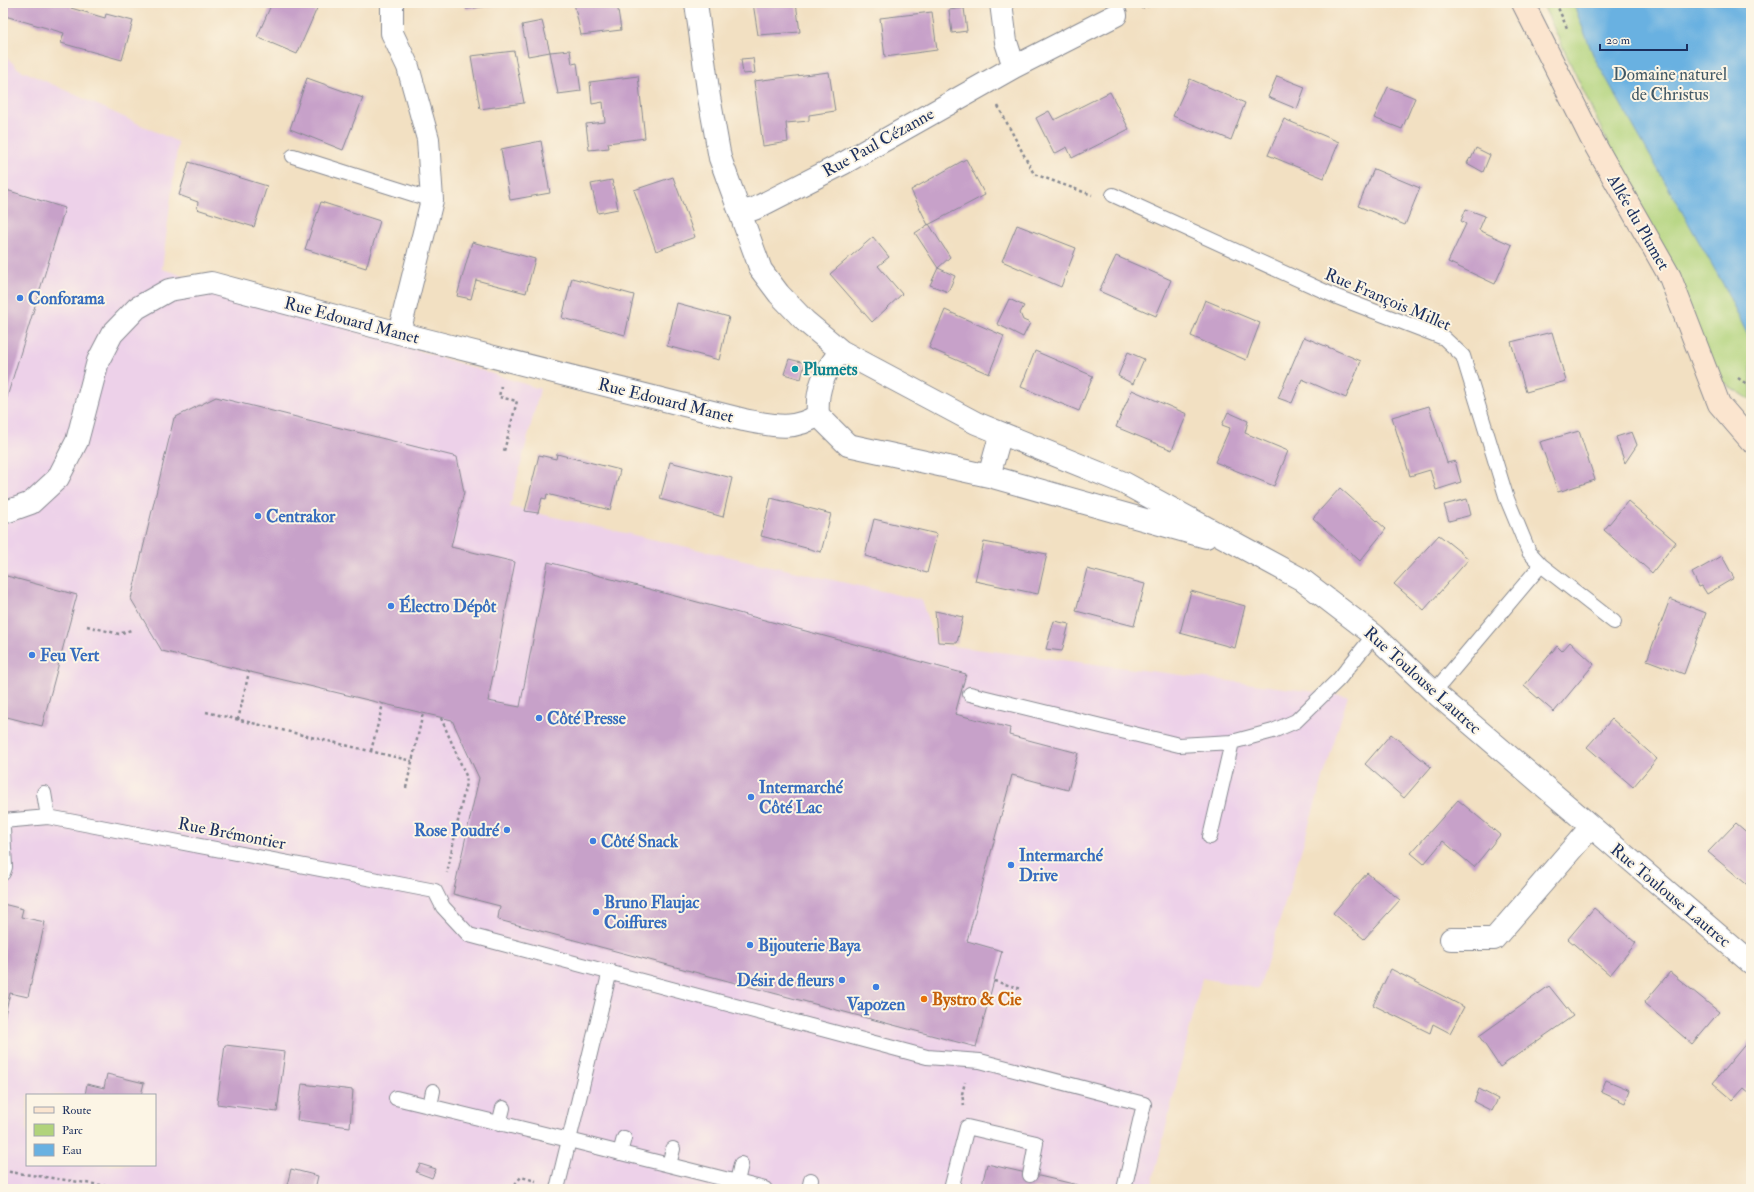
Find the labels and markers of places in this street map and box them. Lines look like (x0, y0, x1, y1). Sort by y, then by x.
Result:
place label: Conforama (28, 288, 106, 309)
marker: Conforama (15, 293, 25, 303)
place label: Plumets (803, 359, 858, 380)
marker: Plumets (790, 364, 800, 374)
place label: Centrakor (266, 506, 336, 527)
marker: Centrakor (253, 511, 263, 521)
place label: Électro Dépôt (399, 594, 497, 618)
marker: Électro Dépôt (386, 601, 396, 611)
place label: Feu Vert (40, 645, 100, 666)
marker: Feu Vert (27, 650, 37, 660)
place label: Côté Presse (547, 708, 627, 729)
marker: Côté Presse (534, 713, 544, 723)
place label: Intermarché Côté Lac (759, 777, 844, 818)
marker: Intermarché Côté Lac (746, 792, 756, 802)
place label: Rose Poudré (414, 820, 500, 841)
marker: Rose Poudré (502, 825, 512, 835)
place label: Côté Snack (601, 831, 679, 852)
marker: Côté Snack (588, 836, 598, 846)
place label: Intermarché Drive (1019, 845, 1104, 886)
marker: Intermarché Drive (1006, 860, 1016, 870)
place label: Bruno Flaujac Coiffures (604, 892, 699, 933)
marker: Bruno Flaujac Coiffures (591, 907, 601, 917)
place label: Bijouterie Baya (758, 935, 862, 957)
marker: Bijouterie Baya (745, 940, 755, 950)
place label: Désir de fleurs (737, 970, 834, 991)
marker: Désir de fleurs (837, 975, 847, 985)
marker: Vapozen (871, 982, 881, 992)
place label: Bystro & Cie (932, 989, 1022, 1011)
place label: Vapozen (846, 994, 905, 1016)
marker: Bystro & Cie (919, 994, 929, 1004)

